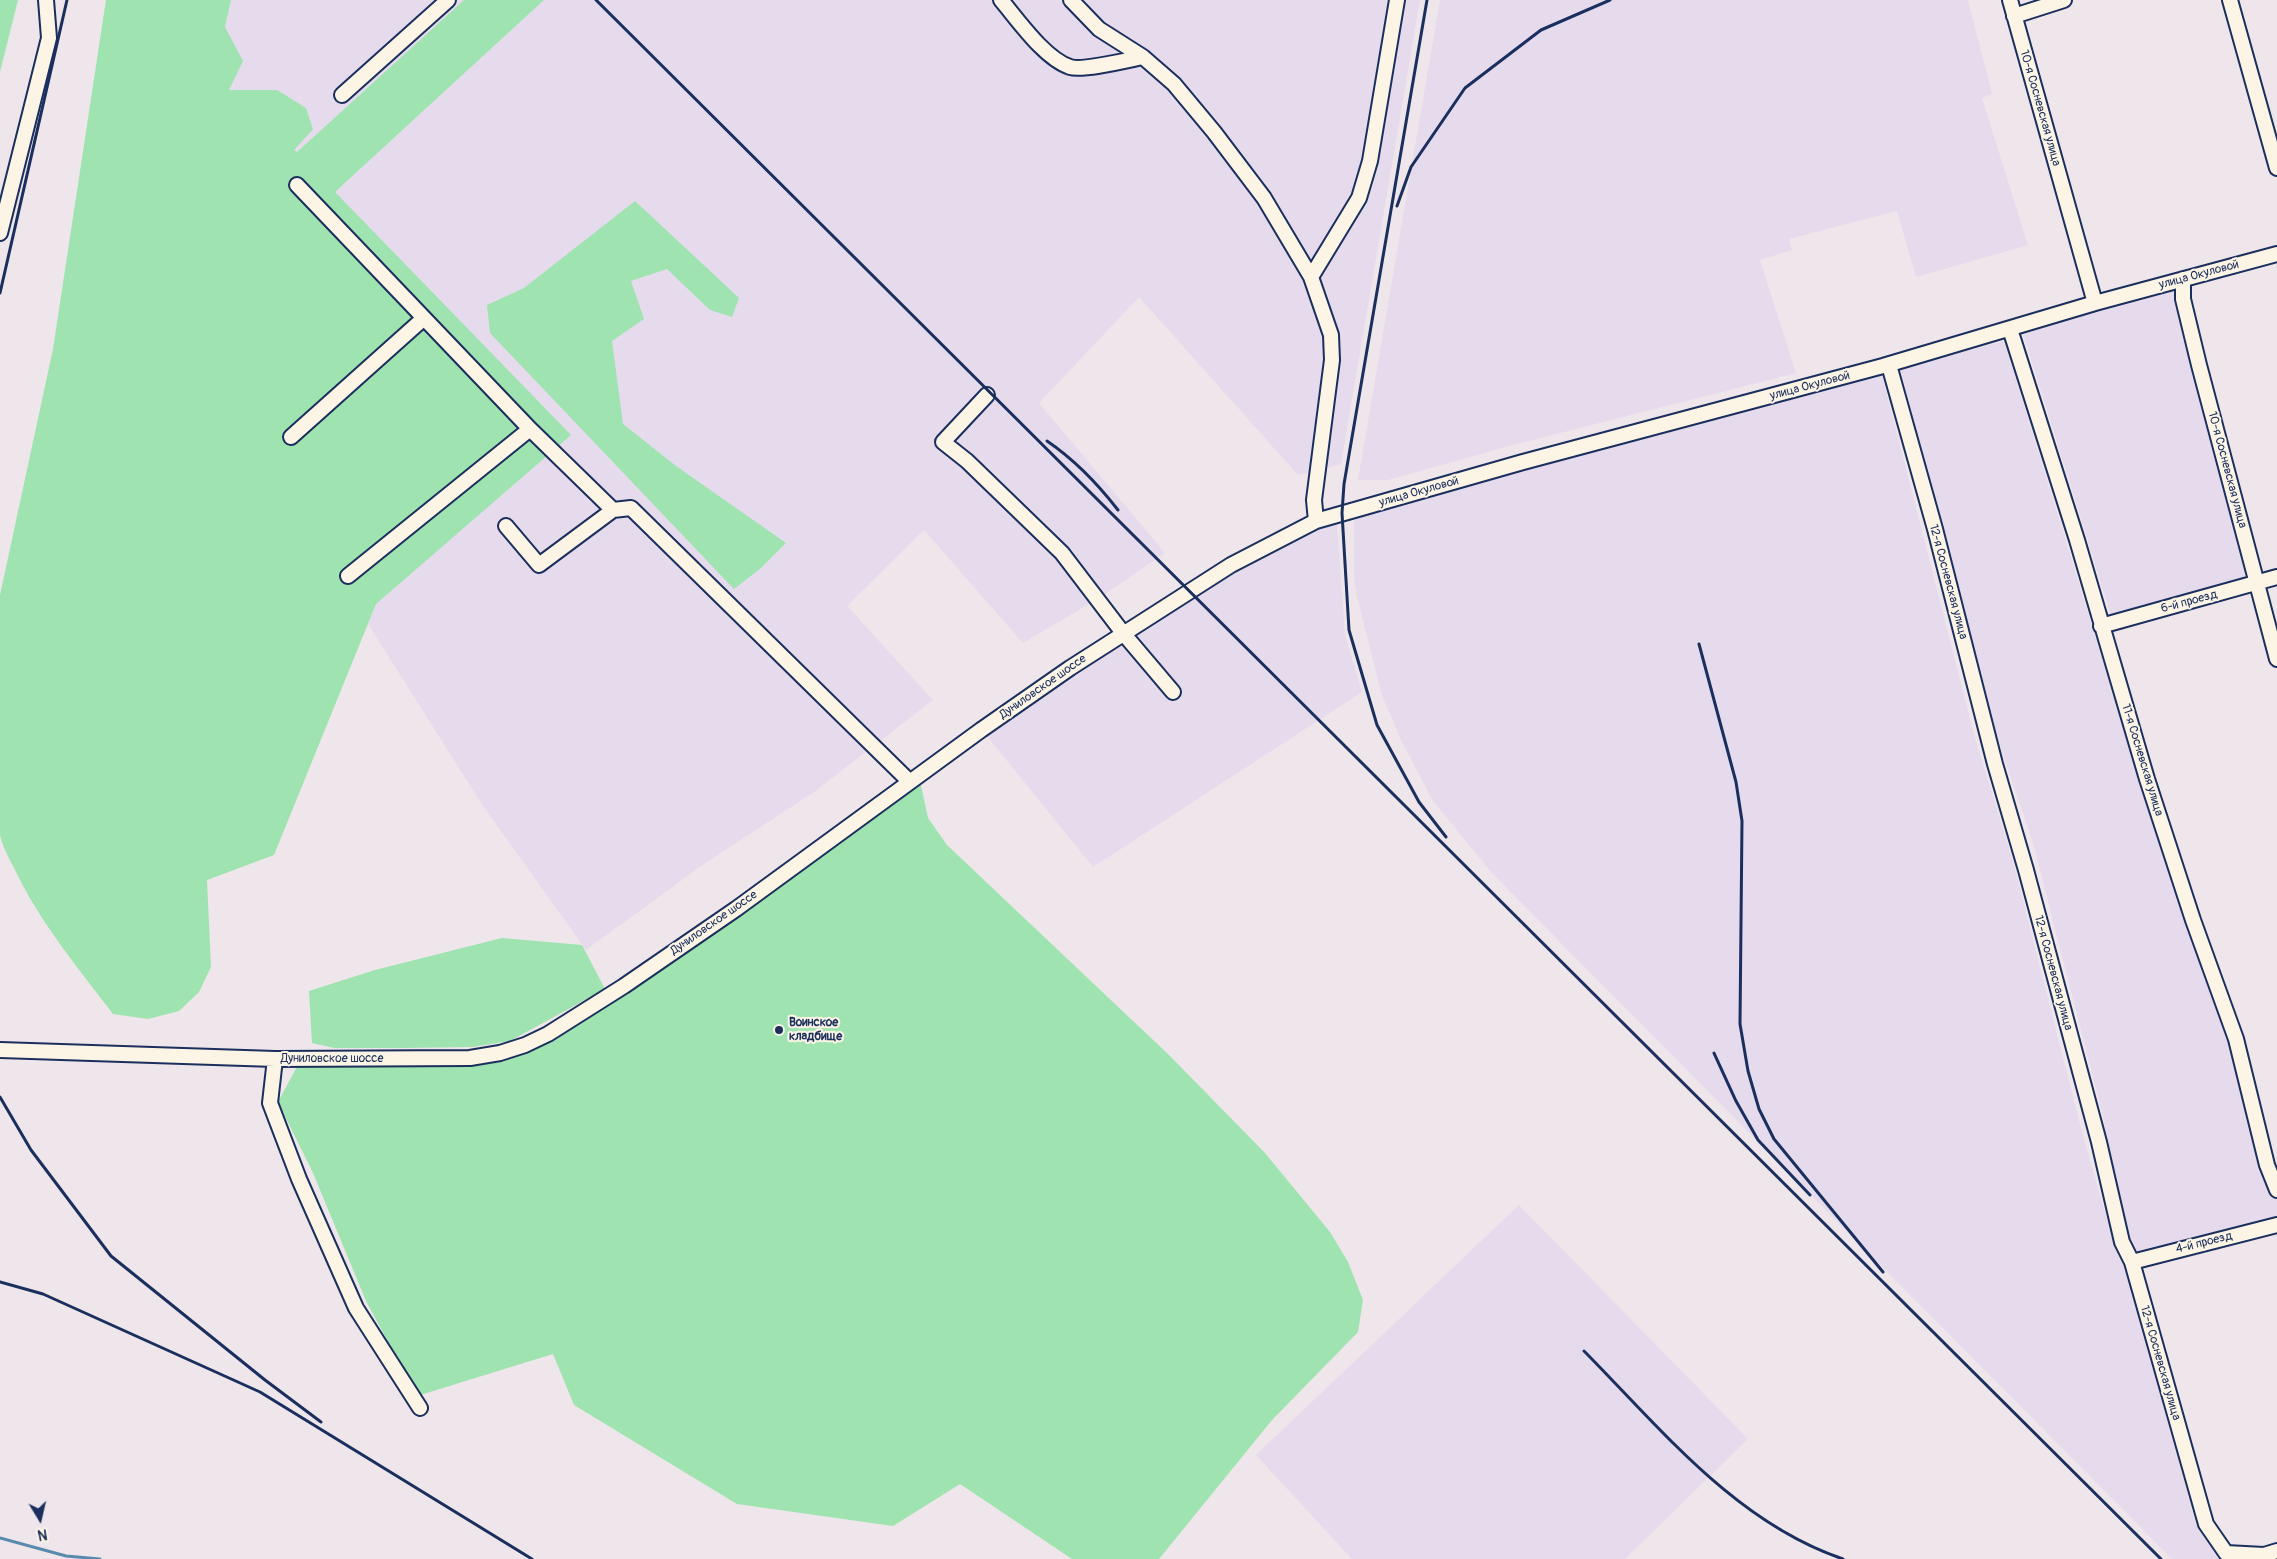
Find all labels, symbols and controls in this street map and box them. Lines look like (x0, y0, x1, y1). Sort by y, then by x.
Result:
street label: 10-я Сосневская улица (2017, 48, 2063, 168)
street label: улица Окуловой (2157, 257, 2241, 293)
street label: улица Окуловой (1768, 368, 1852, 404)
street label: 10-я Сосневская улица (2205, 410, 2249, 530)
street label: улица Окуловой (1377, 474, 1461, 510)
street label: 12-я Сосневская улица (1926, 523, 1970, 641)
street label: 6-й проезд (2159, 588, 2219, 616)
street label: Дуниловское шоссе (997, 652, 1089, 722)
street label: 11-я Сосневская улица (2118, 702, 2166, 818)
street label: Дуниловское шоссе (668, 888, 760, 958)
street label: 12-я Сосневская улица (2031, 914, 2075, 1032)
place label: Воинское кладбище (789, 1016, 842, 1044)
marker: Воинское кладбище (773, 1024, 785, 1036)
street label: Дуниловское шоссе (281, 1052, 383, 1066)
street label: 4-й проезд (2174, 1229, 2234, 1257)
street label: 12-я Сосневская улица (2137, 1304, 2183, 1422)
north arrow (15, 1494, 65, 1544)
text: N (36, 1525, 48, 1543)

